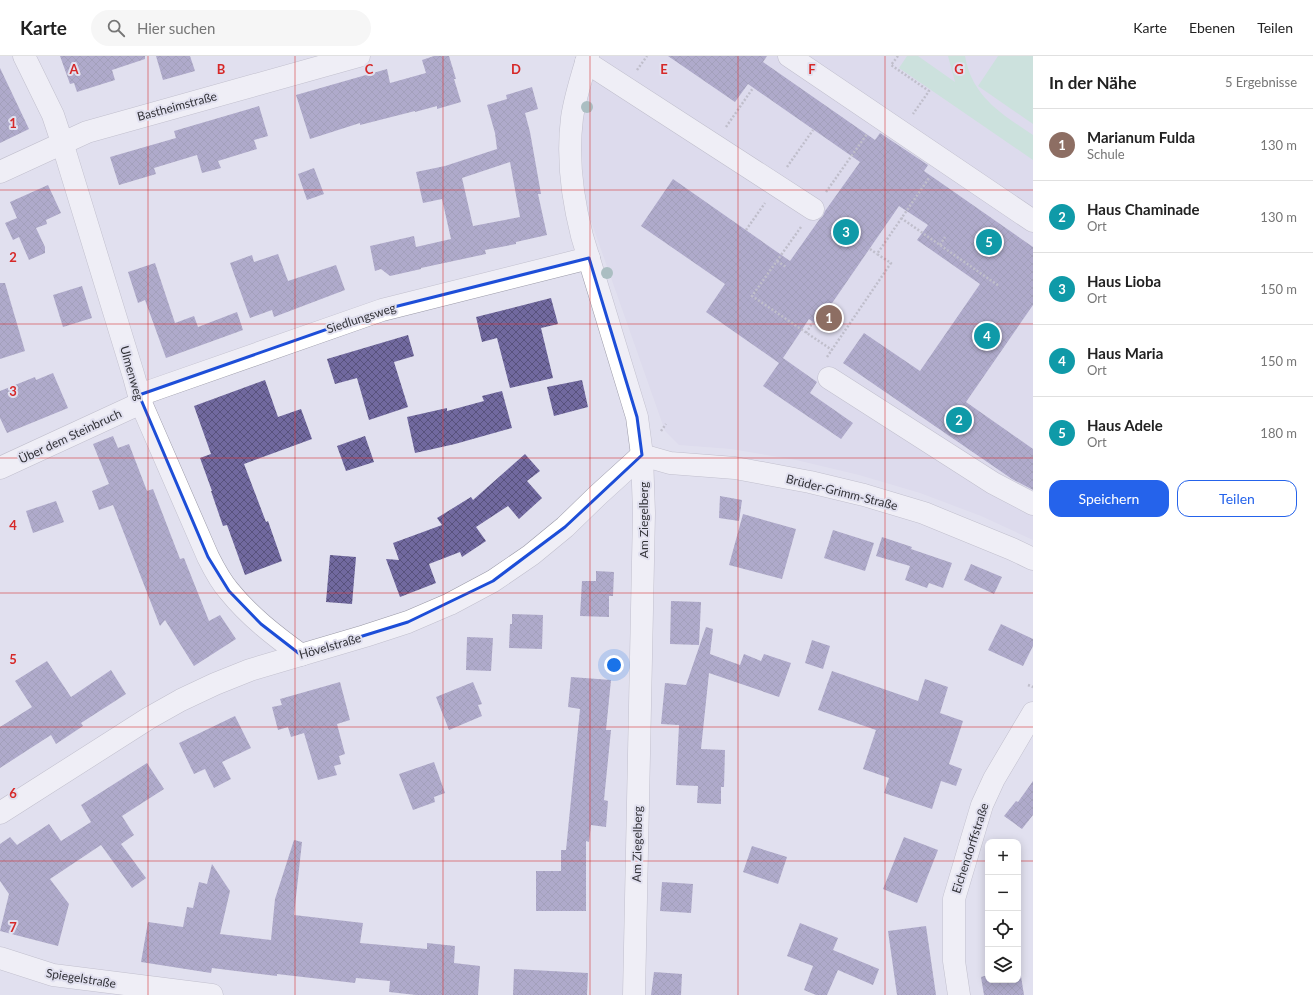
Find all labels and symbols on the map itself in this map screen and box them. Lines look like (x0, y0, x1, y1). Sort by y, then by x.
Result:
text: A (68, 61, 79, 77)
text: B (217, 61, 226, 77)
text: C (365, 61, 374, 77)
text: D (511, 61, 521, 77)
text: E (660, 61, 668, 77)
text: F (808, 61, 816, 77)
text: G (954, 61, 964, 77)
street label: Bastheimstraße (135, 88, 219, 124)
text: 1 (9, 115, 17, 131)
pin: 3 (833, 217, 859, 247)
pin: 5 (976, 227, 1002, 257)
text: 2 (9, 249, 17, 265)
street label: Siedlungsweg (324, 300, 398, 336)
pin: 1 (816, 303, 842, 333)
pin: 4 (974, 321, 1000, 351)
street label: Ulmenweg (117, 344, 147, 402)
text: 3 (9, 383, 17, 399)
pin: 2 (946, 405, 972, 435)
street label: Über dem Steinbruch (16, 406, 124, 466)
street label: Brüder-Grimm-Straße (785, 471, 899, 513)
street label: Am Ziegelberg (636, 482, 651, 558)
text: 4 (9, 517, 17, 533)
street label: Hövelstraße (297, 630, 363, 662)
text: 5 (9, 651, 17, 667)
your location (604, 655, 624, 675)
text: 6 (9, 785, 17, 801)
street label: Eichendorffstraße (948, 801, 992, 895)
street label: Am Ziegelberg (629, 806, 645, 882)
text: 7 (9, 919, 17, 935)
street label: Spiegelstraße (45, 965, 117, 991)

